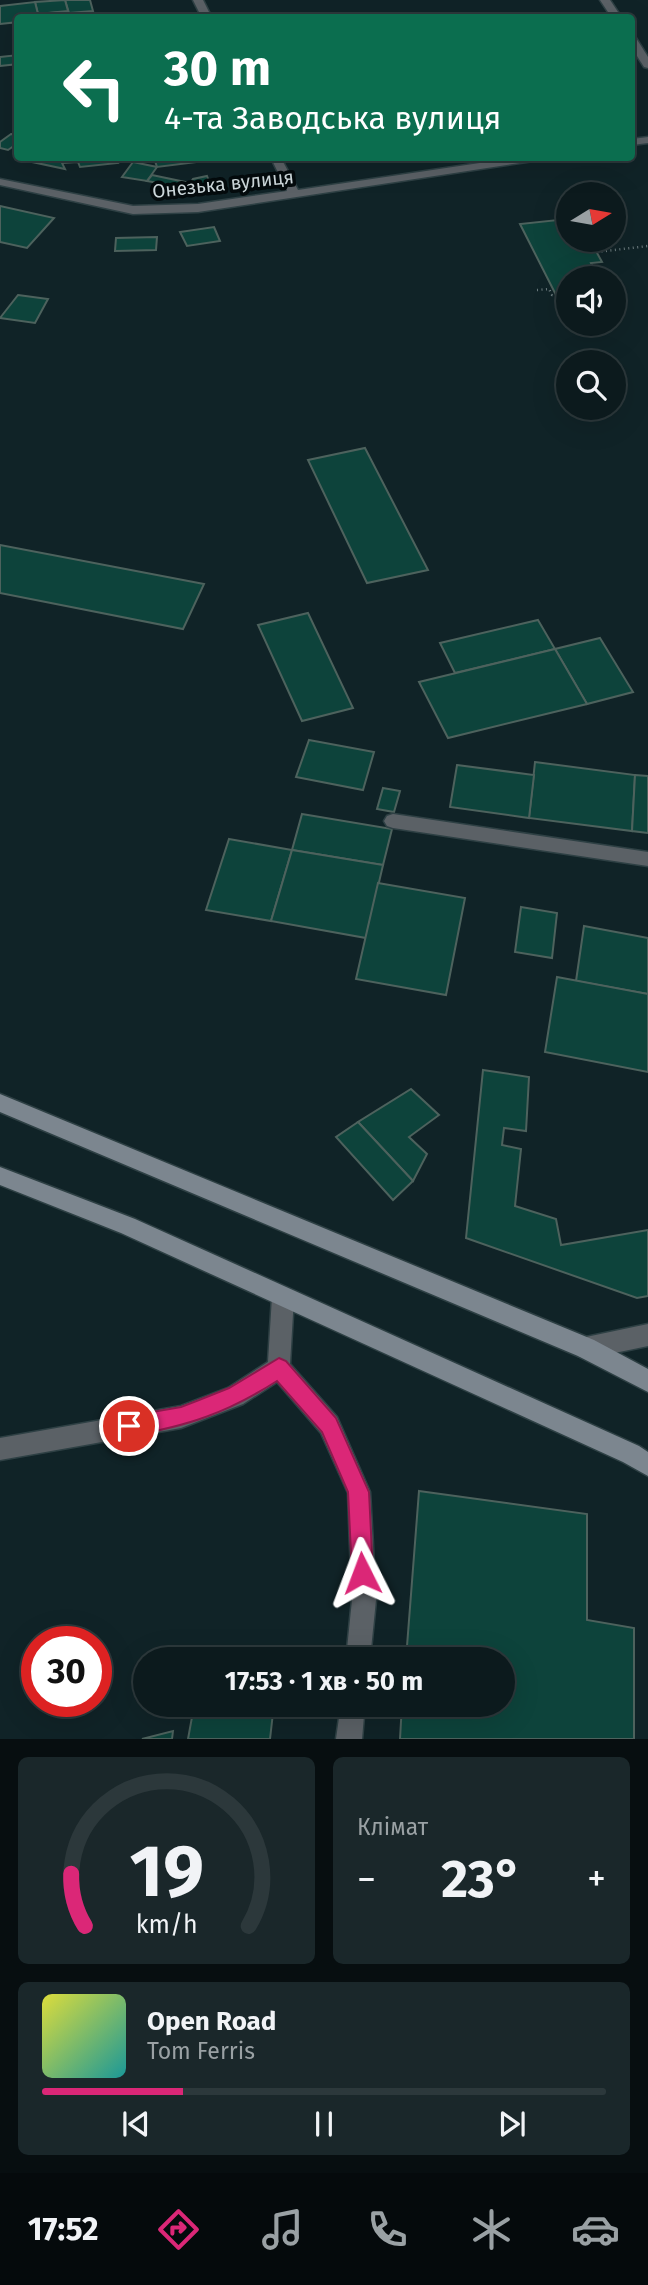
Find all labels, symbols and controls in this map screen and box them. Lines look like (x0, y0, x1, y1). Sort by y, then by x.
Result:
text: 30 m (164, 39, 271, 98)
icon: left (49, 42, 140, 133)
text: 4-та Заводська вулиця (164, 99, 501, 137)
street label: Онезька вулиця (151, 165, 295, 203)
north arrow (556, 182, 626, 252)
map controls (556, 182, 626, 420)
button: sound (556, 266, 626, 336)
button: search (556, 350, 626, 420)
pin (99, 1396, 159, 1456)
icon: arrive (110, 1407, 148, 1445)
position arrow (325, 1536, 399, 1610)
speed limit sign: 30 (21, 1626, 112, 1717)
text: 17:53 · 1 хв · 50 m (225, 1666, 423, 1697)
text: Клімат (357, 1813, 428, 1841)
text: 19 (129, 1829, 204, 1916)
text: 23° (441, 1848, 522, 1911)
text: − (357, 1856, 376, 1902)
text: + (587, 1856, 606, 1902)
text: km/h (136, 1910, 197, 1940)
text: Open Road (147, 2006, 276, 2037)
text: Tom Ferris (147, 2037, 255, 2065)
icon: previous (117, 2105, 155, 2143)
icon: pause (305, 2105, 343, 2143)
icon: next (493, 2105, 531, 2143)
icon: directions (154, 2205, 203, 2254)
icon: music (258, 2205, 307, 2254)
icon: phone (363, 2205, 412, 2254)
icon: climate (467, 2205, 516, 2254)
icon: car (571, 2205, 620, 2254)
text: 17:52 (28, 2210, 99, 2248)

